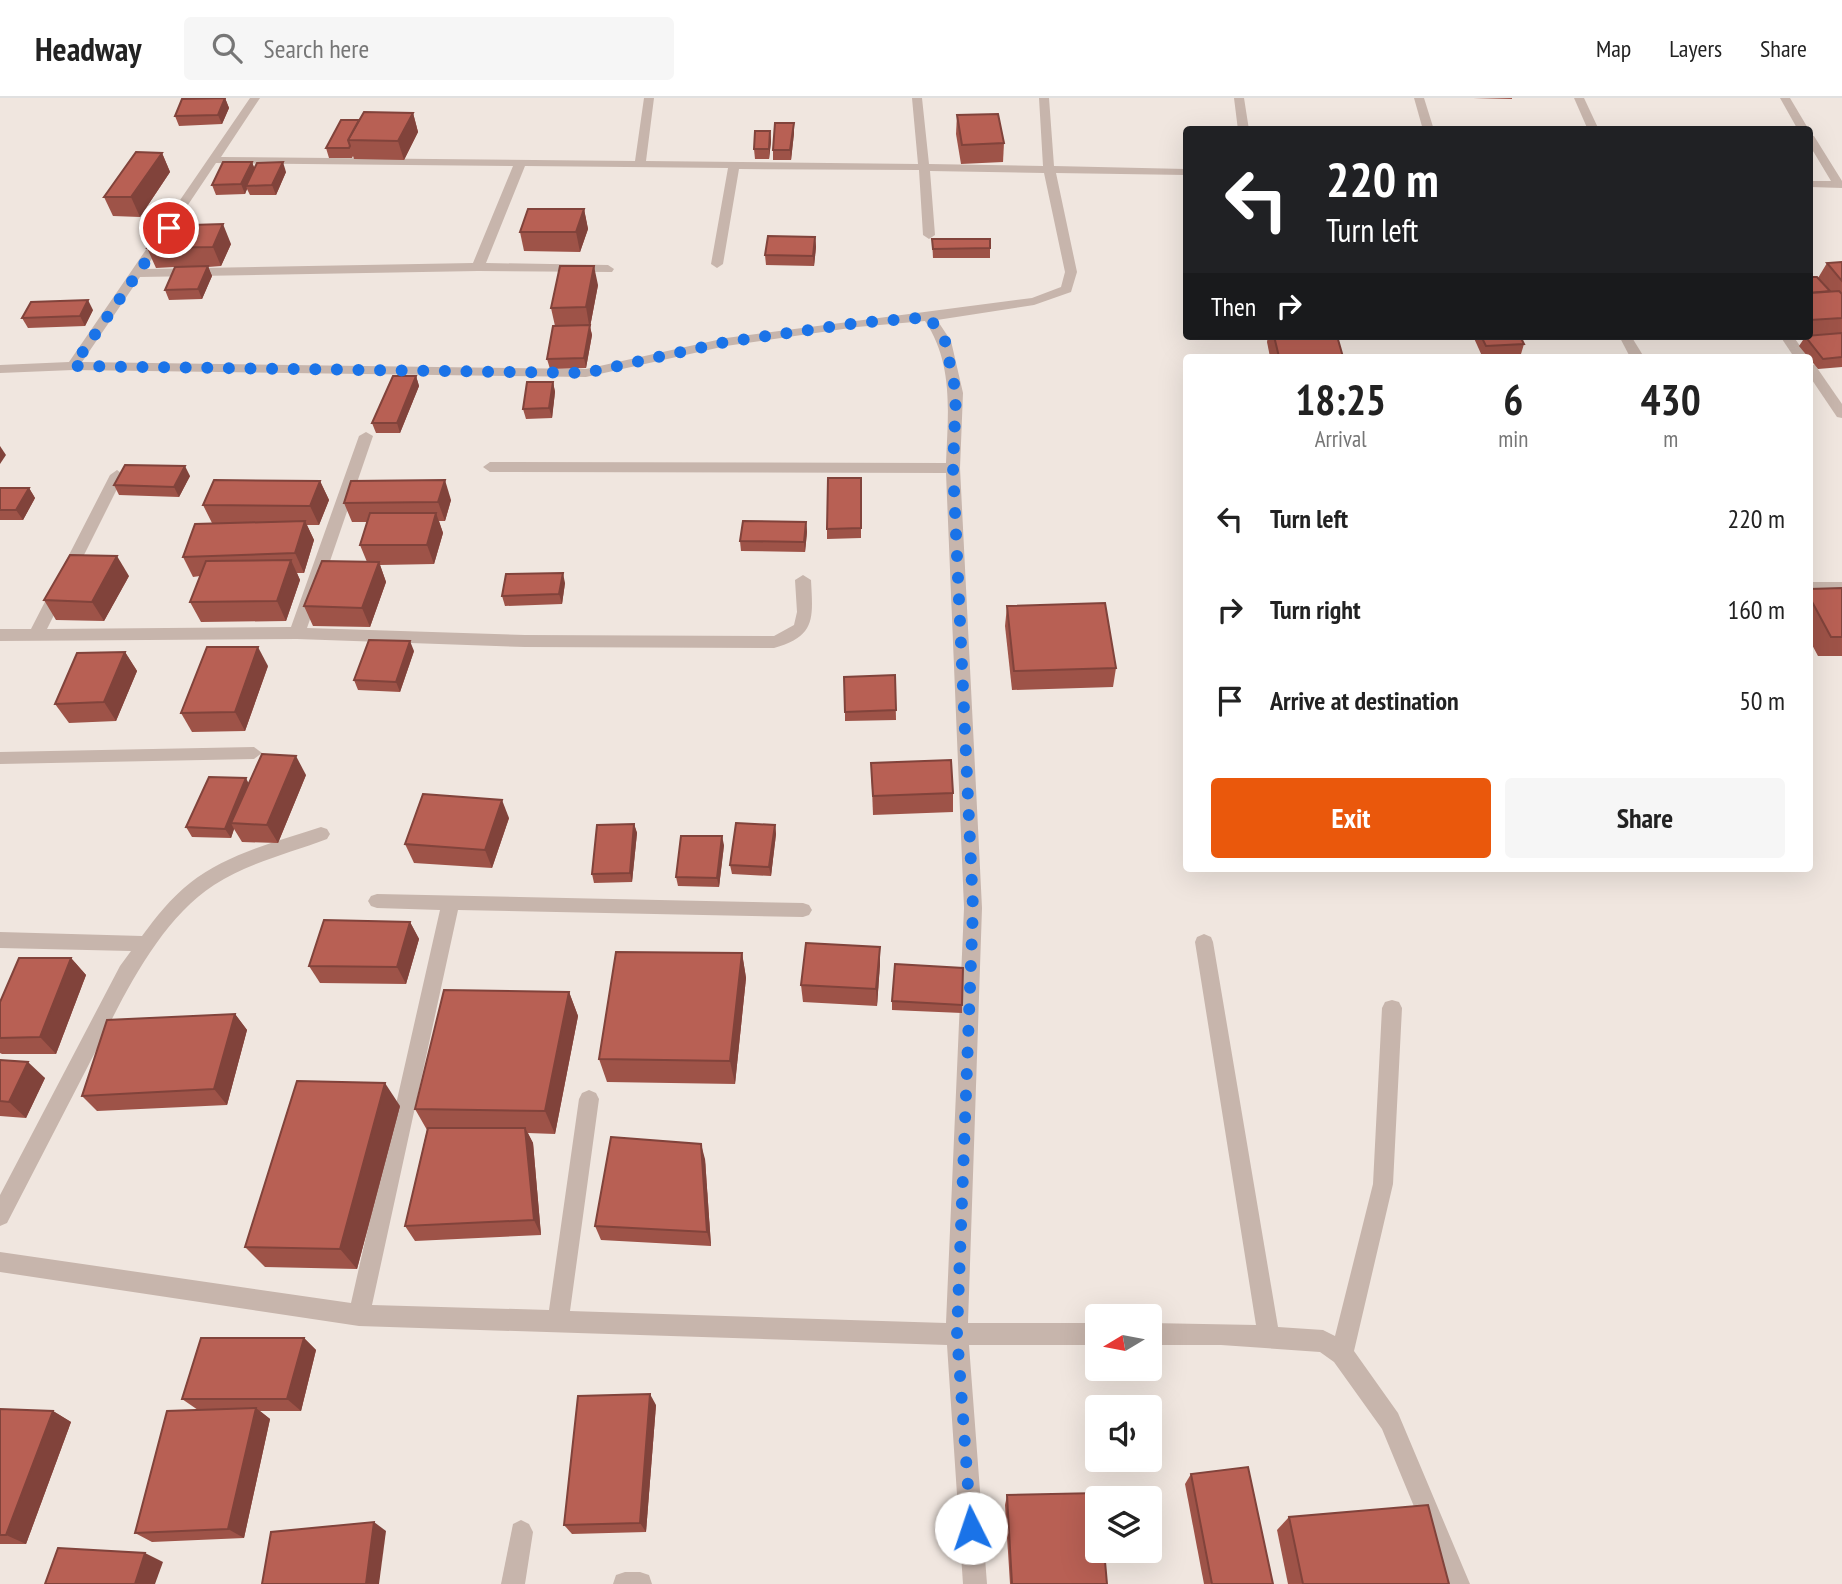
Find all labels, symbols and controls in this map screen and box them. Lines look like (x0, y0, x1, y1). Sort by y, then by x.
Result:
search box (184, 17, 674, 80)
text: Headway (35, 27, 142, 70)
icon: search (208, 29, 246, 67)
text: Search here (264, 32, 369, 65)
text: Map (1596, 33, 1631, 64)
text: Layers (1669, 33, 1722, 64)
text: Share (1760, 33, 1807, 64)
text: 220 m (1326, 147, 1439, 211)
icon: left (1211, 154, 1302, 245)
pin (139, 198, 199, 258)
icon: arrive (150, 209, 188, 247)
text: Turn left (1326, 209, 1418, 251)
icon: right (1270, 287, 1308, 325)
text: Then (1211, 290, 1256, 323)
text: 18:25 (1295, 372, 1386, 427)
text: 6 (1503, 372, 1523, 427)
text: 430 (1641, 372, 1701, 427)
text: Arrival (1315, 424, 1367, 453)
text: min (1498, 424, 1528, 453)
text: m (1663, 424, 1678, 453)
icon: left (1211, 500, 1249, 538)
text: Turn left (1270, 502, 1348, 535)
text: 220 m (1727, 502, 1785, 535)
icon: right (1211, 591, 1249, 629)
text: Turn right (1270, 593, 1361, 626)
text: 160 m (1727, 593, 1785, 626)
icon: arrive (1211, 682, 1249, 720)
text: Arrive at destination (1270, 684, 1459, 717)
text: 50 m (1739, 684, 1785, 717)
button: Exit (1211, 778, 1491, 858)
button: Share (1505, 778, 1785, 858)
north arrow (1085, 1304, 1162, 1381)
map controls (1085, 1304, 1162, 1563)
button: sound (1085, 1395, 1162, 1472)
button: layers (1085, 1486, 1162, 1563)
position arrow (934, 1491, 1008, 1565)

